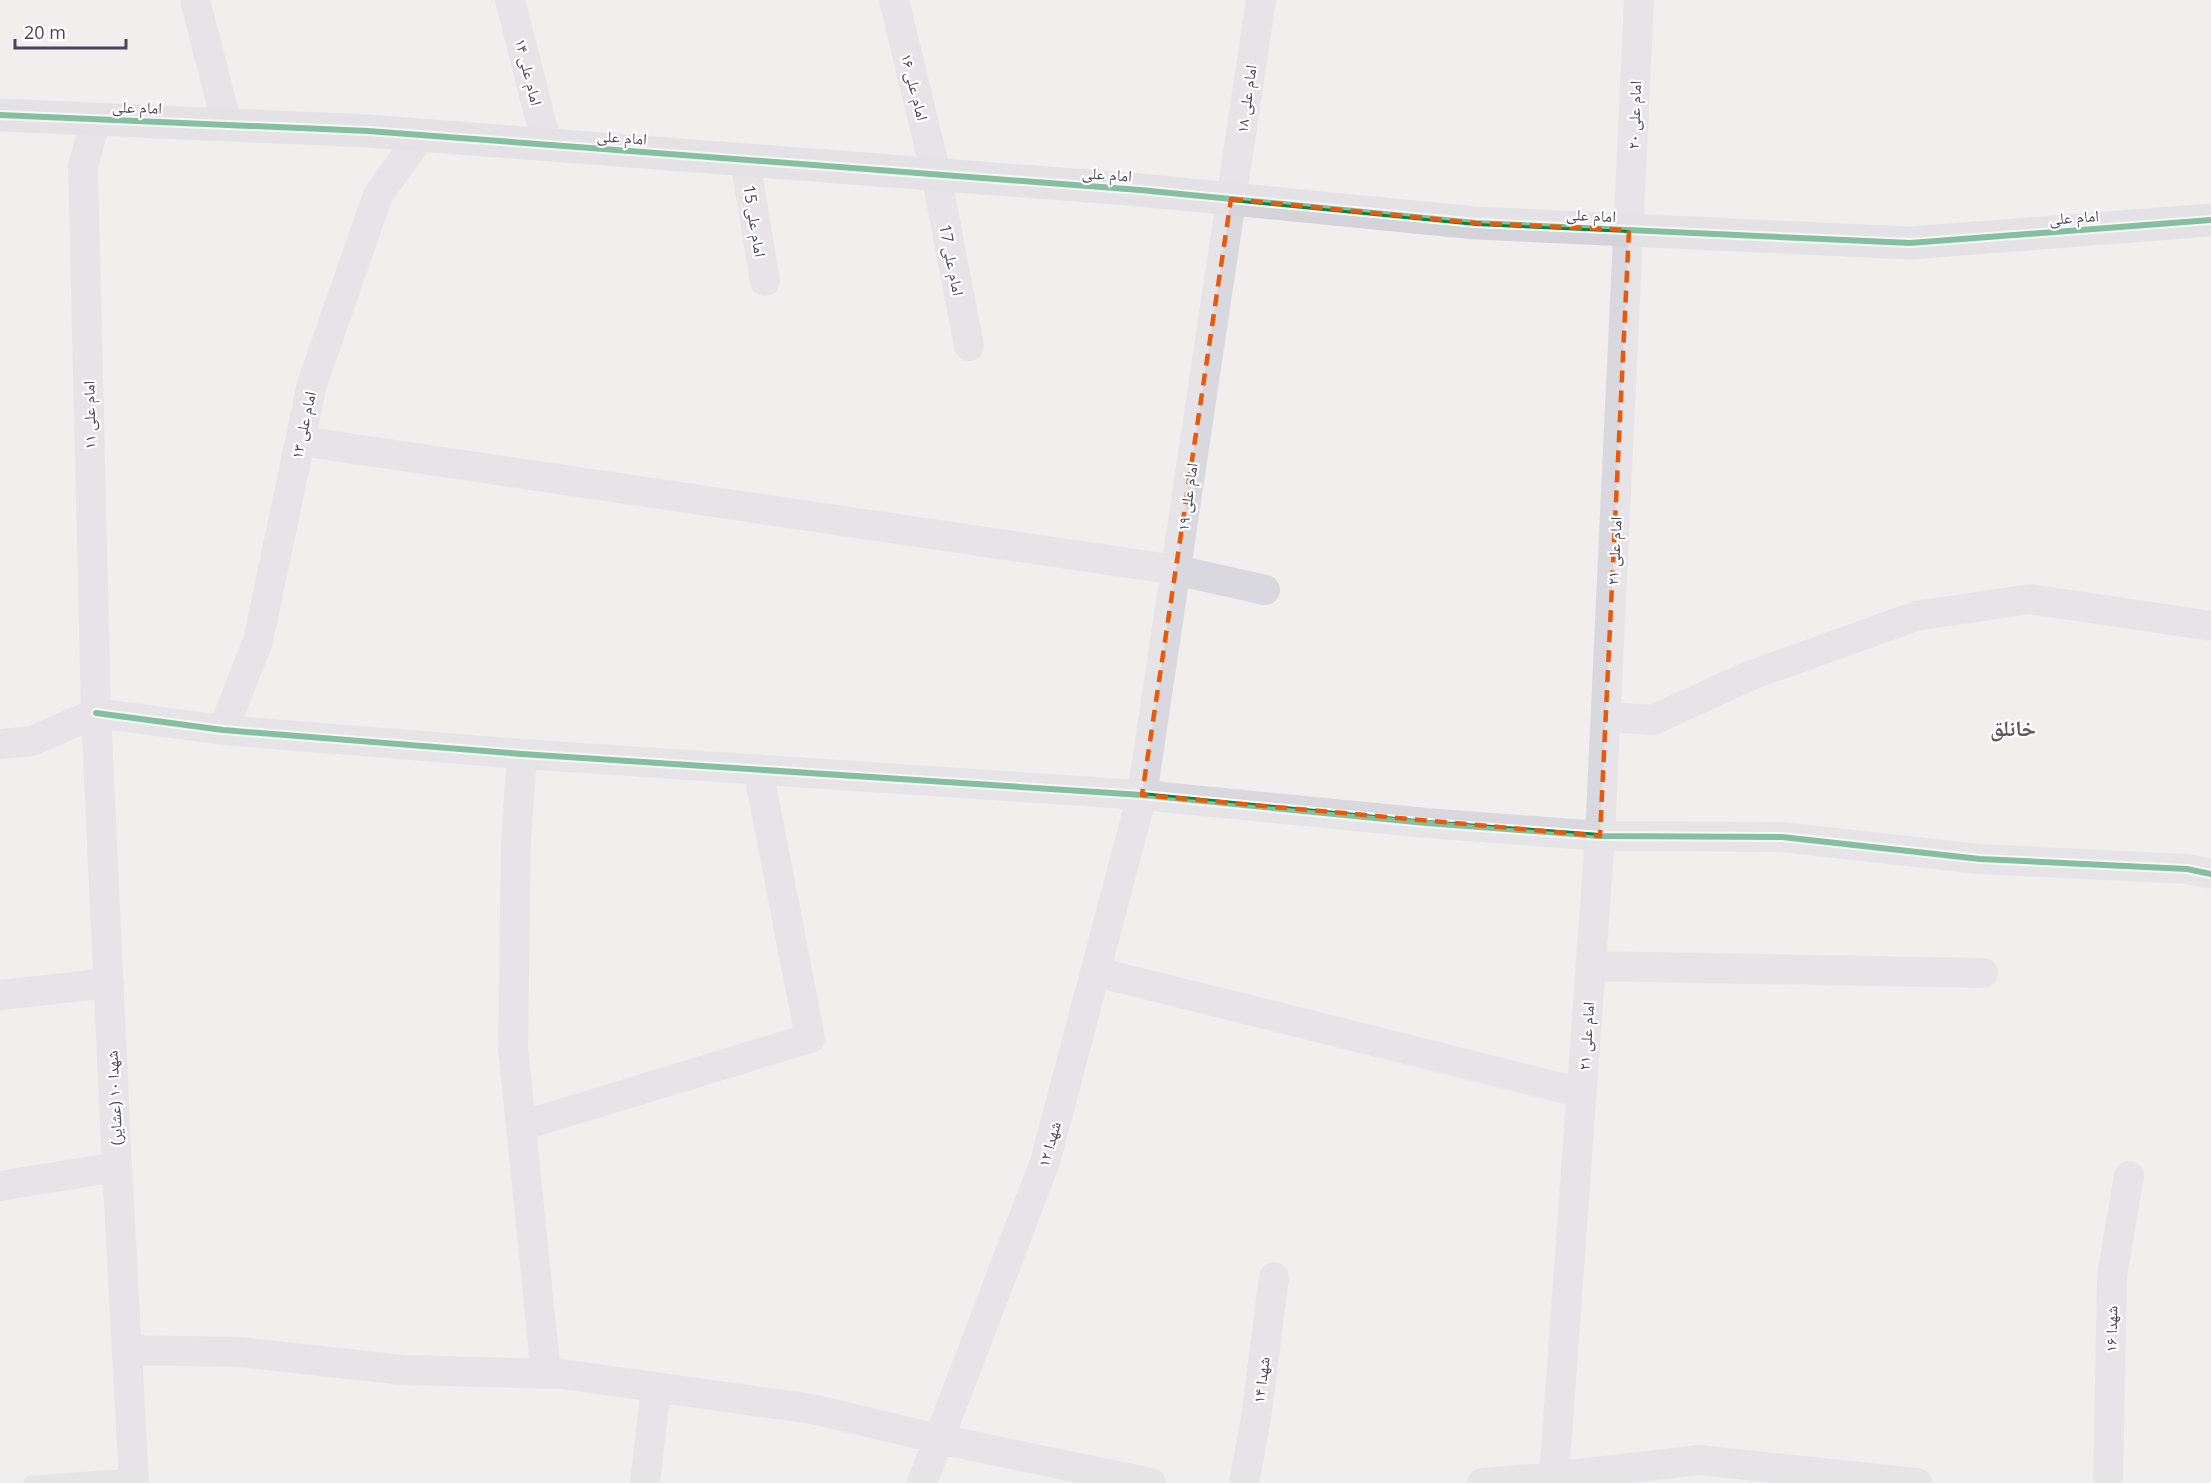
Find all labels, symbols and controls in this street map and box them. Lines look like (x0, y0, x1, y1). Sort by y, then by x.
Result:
scale bar (15, 12, 126, 50)
text: 20 m (24, 20, 66, 44)
street label: امام علی ۱۴ (510, 36, 548, 108)
street label: امام علی ۱۶ (896, 51, 934, 123)
street label: امام علی ۱۸ (1230, 63, 1262, 135)
street label: امام علی ۲۰ (1622, 80, 1646, 150)
street label: امام علی (112, 95, 162, 119)
street label: امام علی (596, 124, 648, 150)
street label: امام علی (1081, 161, 1133, 187)
street label: امام علی 15 (738, 183, 772, 259)
street label: امام علی (1565, 203, 1617, 227)
street label: امام علی (2048, 204, 2100, 230)
street label: امام علی 17 (934, 222, 970, 298)
street label: امام علی ۱۱ (77, 380, 101, 450)
street label: امام علی ۱۳ (285, 389, 321, 461)
street label: امام علی ۱۹ (1171, 461, 1203, 533)
street label: امام علی ۲۱ (1601, 516, 1627, 586)
district label: خانلق (1990, 712, 2036, 742)
street label: امام علی ۲۱ (1573, 1001, 1599, 1071)
street label: شهدا ۱۰ (عشایر) (101, 1050, 127, 1146)
street label: شهدا ۱۲ (1032, 1119, 1066, 1169)
street label: شهدا ۱۶ (2100, 1306, 2122, 1352)
street label: شهدا ۱۴ (1247, 1356, 1275, 1404)

